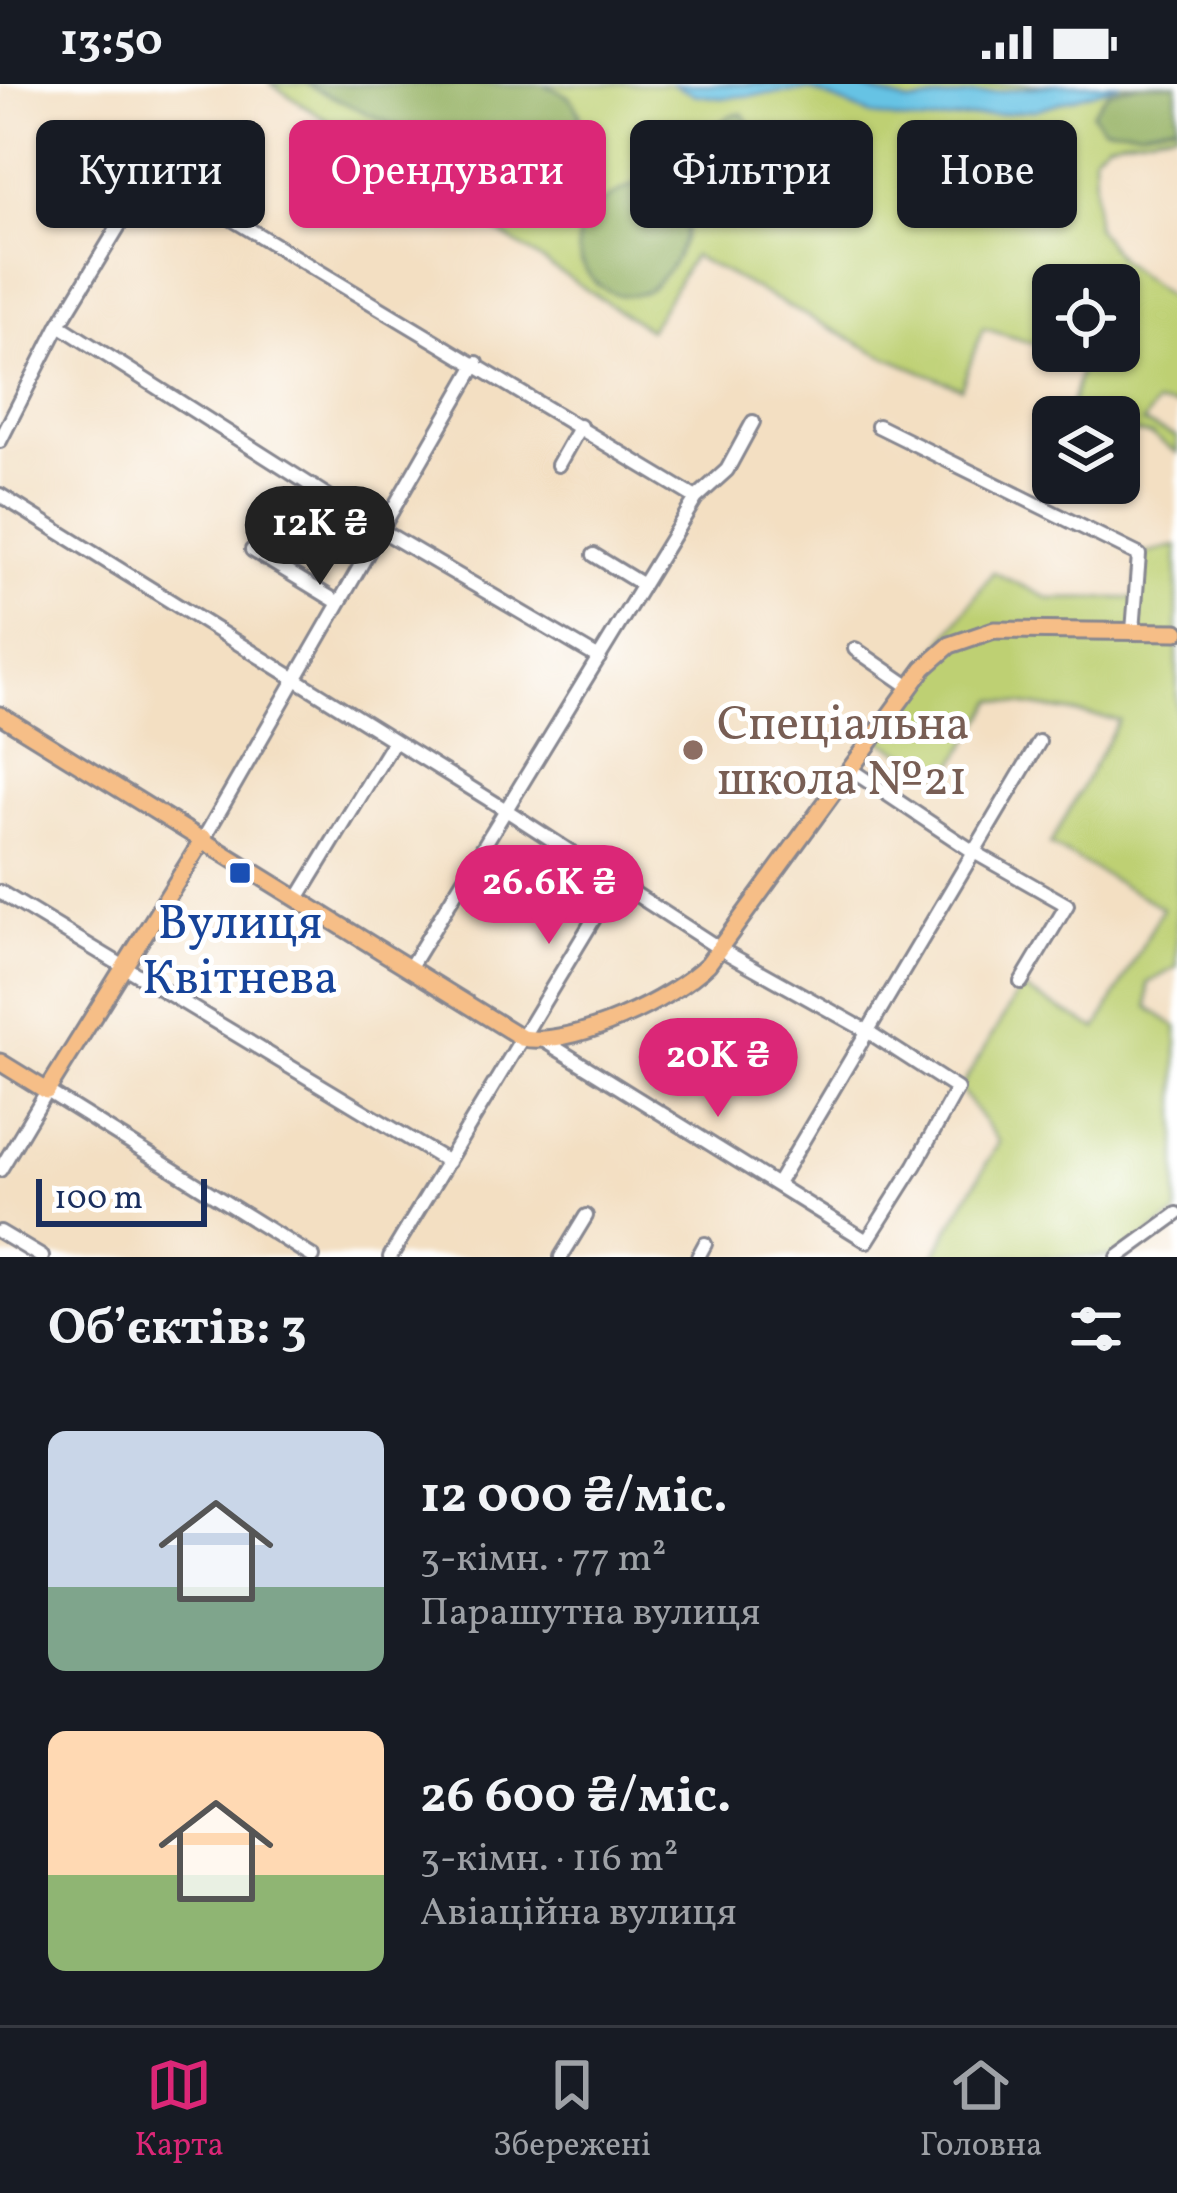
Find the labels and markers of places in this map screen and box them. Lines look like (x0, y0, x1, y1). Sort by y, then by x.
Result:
pin: 12K ₴ (236, 486, 404, 588)
place label: Спеціальна школа №21 (717, 693, 970, 815)
marker: Спеціальна школа №21 (680, 737, 706, 763)
pin: 26.6K ₴ (438, 845, 660, 947)
marker: Вулиця Квітнева (227, 860, 253, 886)
place label: Вулиця Квітнева (142, 892, 338, 1014)
pin: 20K ₴ (634, 1018, 802, 1120)

